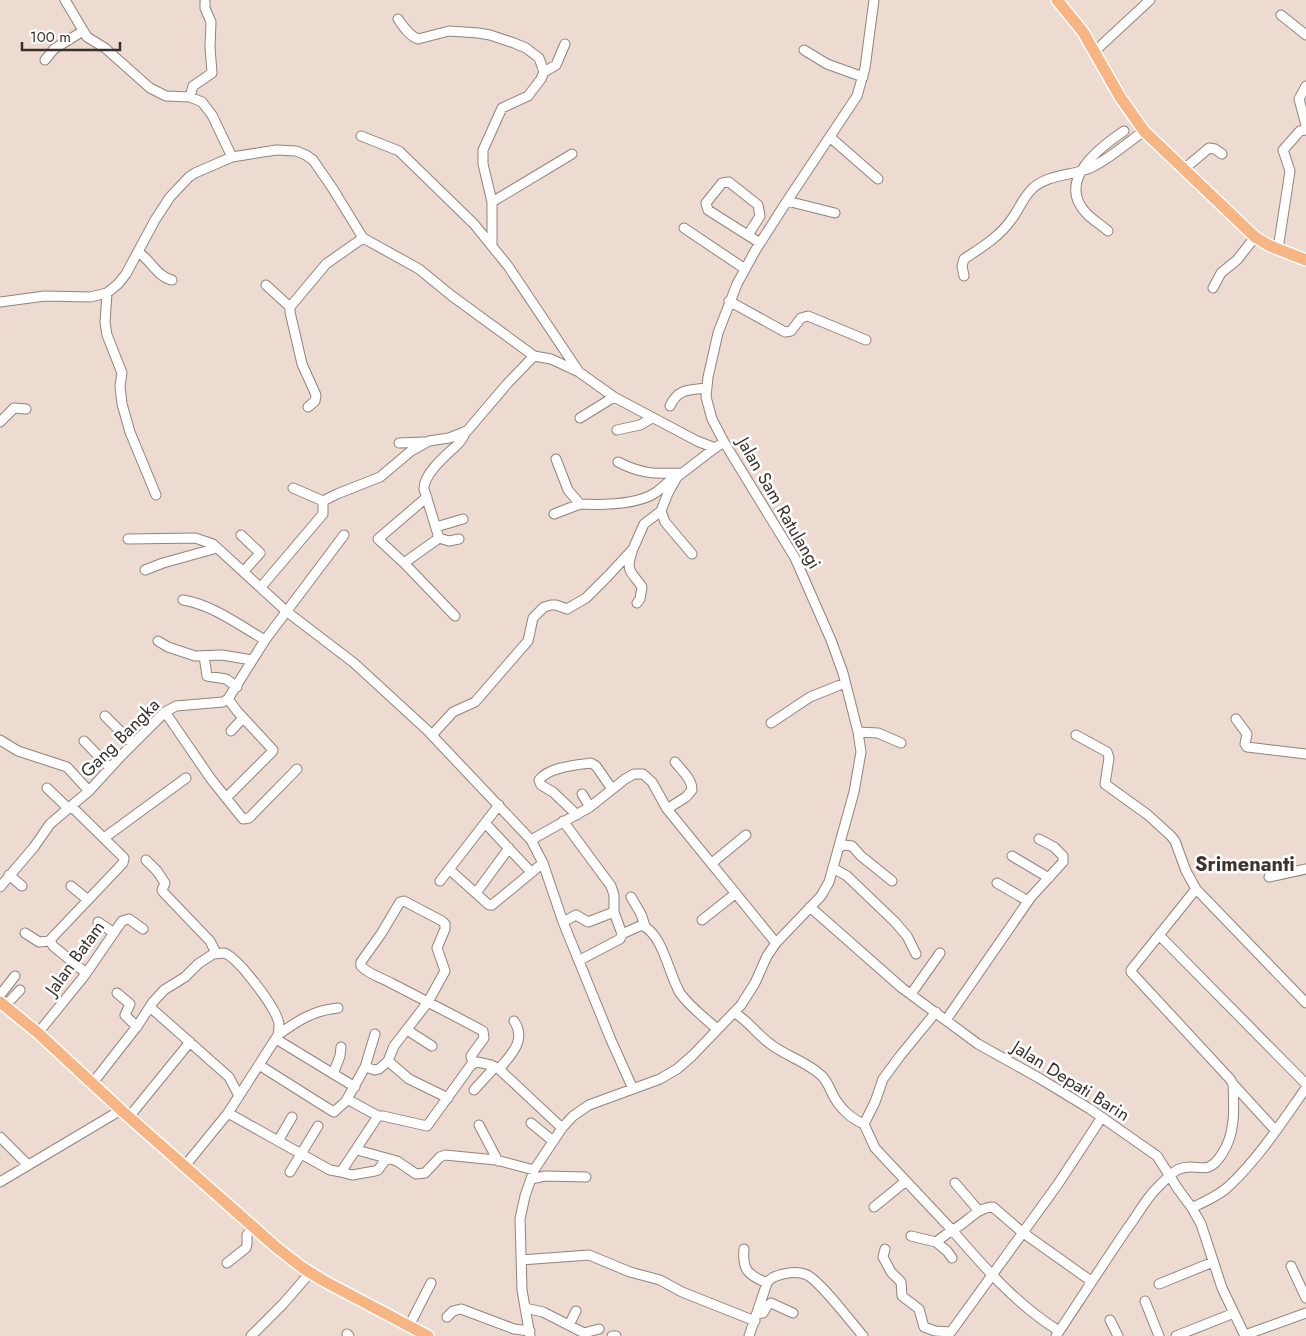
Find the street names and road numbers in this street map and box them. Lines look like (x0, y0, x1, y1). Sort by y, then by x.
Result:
street label: Jalan Sam Ratulangi (730, 431, 827, 574)
street label: Gang Bangka (74, 692, 166, 784)
street label: Jalan Batam (38, 915, 111, 1002)
street label: Jalan Depati Barin (1005, 1033, 1135, 1128)

